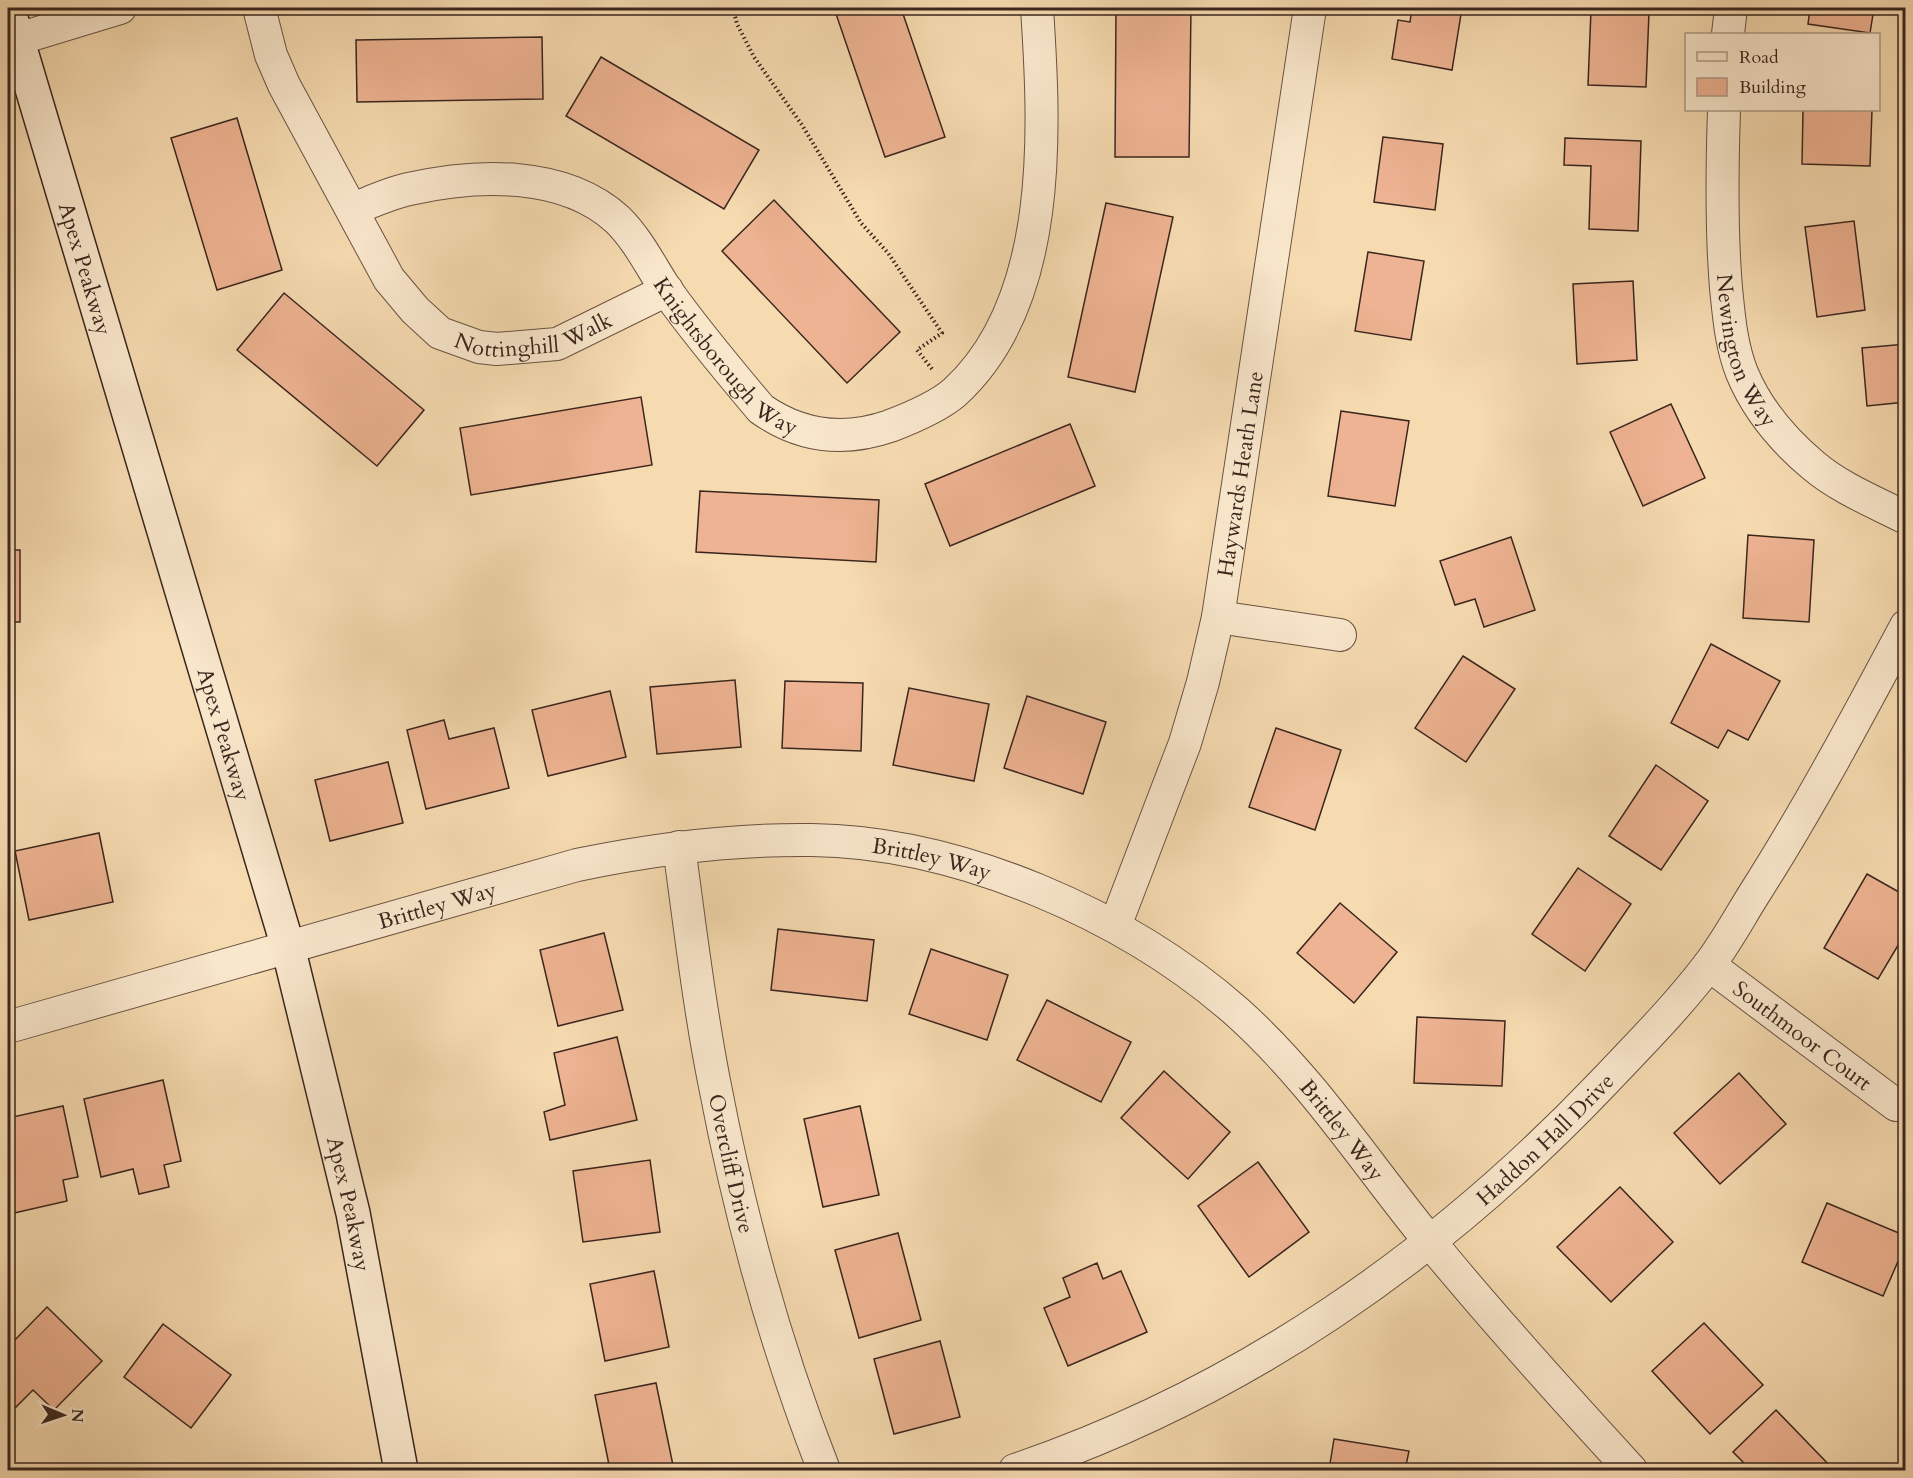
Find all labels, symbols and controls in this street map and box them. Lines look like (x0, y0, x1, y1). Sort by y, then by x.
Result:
legend (1685, 33, 1880, 111)
text: Road (1739, 45, 1779, 70)
text: Building (1739, 75, 1807, 100)
street label: Apex Peakway (51, 199, 119, 339)
street label: Knightsborough Way (646, 272, 802, 443)
street label: Newington Way (1709, 273, 1784, 434)
street label: Nottinghill Walk (450, 305, 617, 365)
street label: Haywards Heath Lane (1210, 369, 1271, 579)
street label: Apex Peakway (190, 665, 258, 805)
street label: Brittley Way (870, 831, 996, 888)
street label: Brittley Way (375, 875, 500, 937)
street label: Southmoor Court (1727, 974, 1878, 1098)
street label: Haddon Hall Drive (1470, 1067, 1621, 1213)
street label: Brittley Way (1292, 1073, 1391, 1188)
street label: Overcliff Drive (701, 1091, 761, 1237)
street label: Apex Peakway (319, 1134, 378, 1274)
north arrow (33, 1385, 93, 1445)
text: N (66, 1408, 88, 1423)

